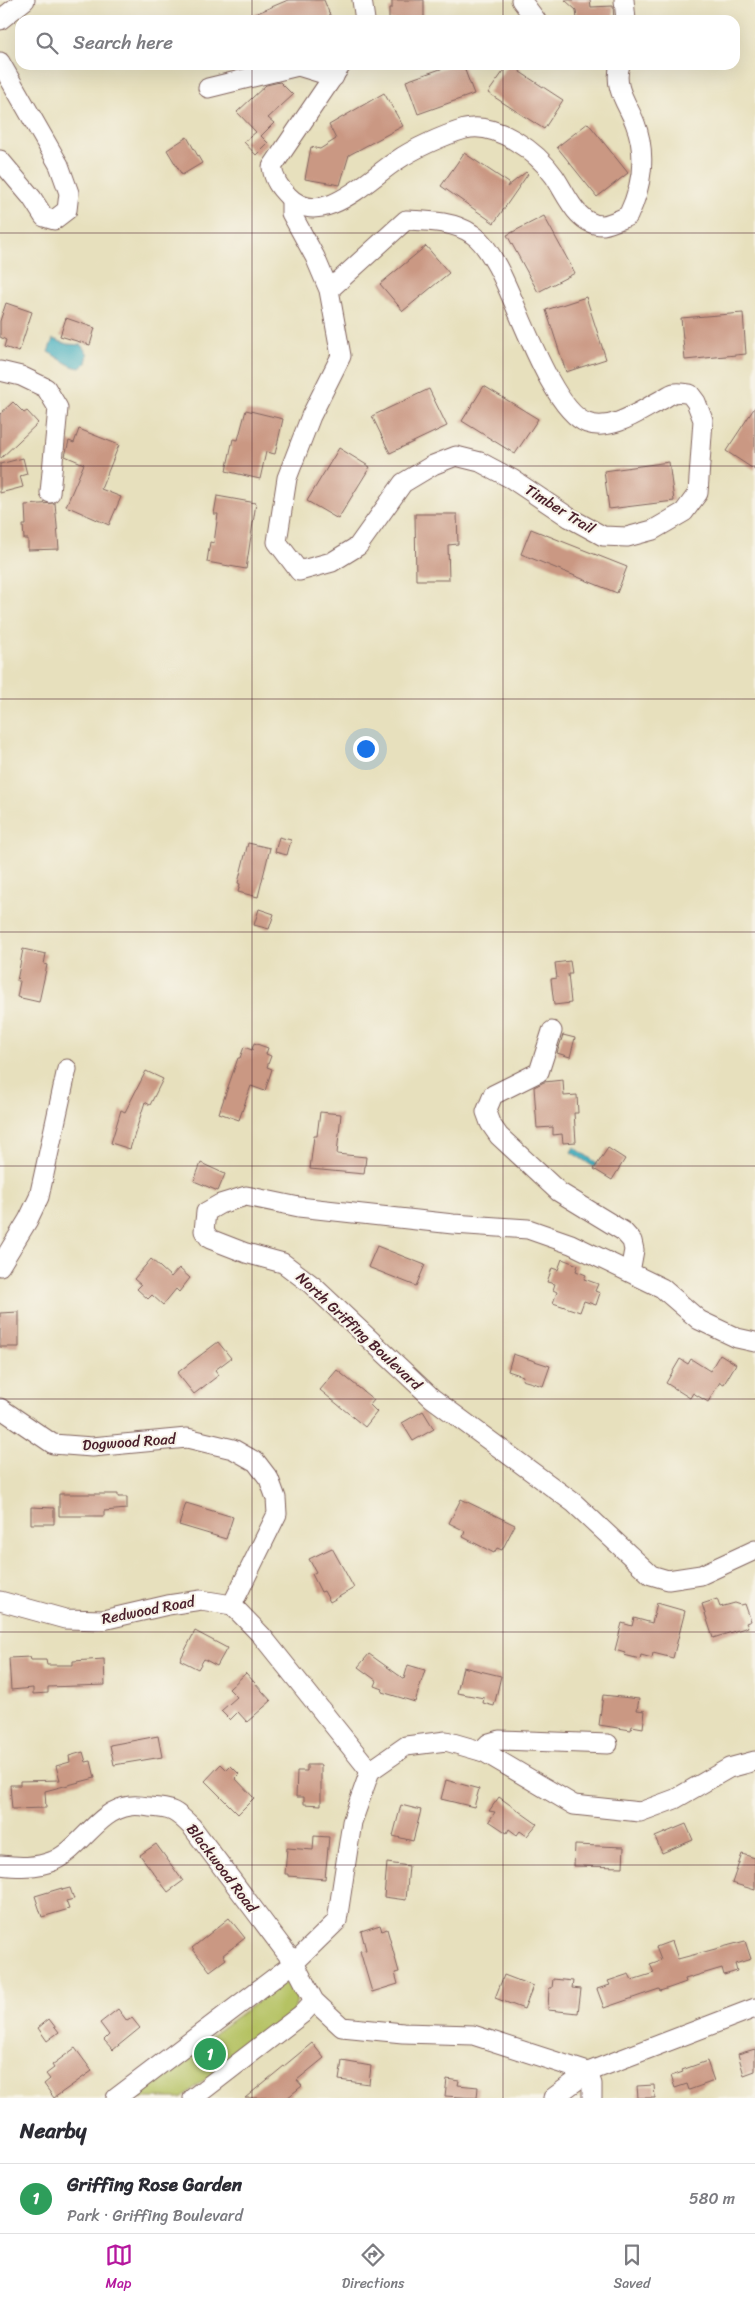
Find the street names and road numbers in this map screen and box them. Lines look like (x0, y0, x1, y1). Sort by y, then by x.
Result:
street label: Timber Trail (520, 477, 601, 541)
street label: North Griffing Boulevard (290, 1265, 429, 1397)
street label: Dogwood Road (81, 1426, 178, 1458)
street label: Redwood Road (99, 1588, 198, 1632)
street label: Blackwood Road (180, 1818, 265, 1919)

